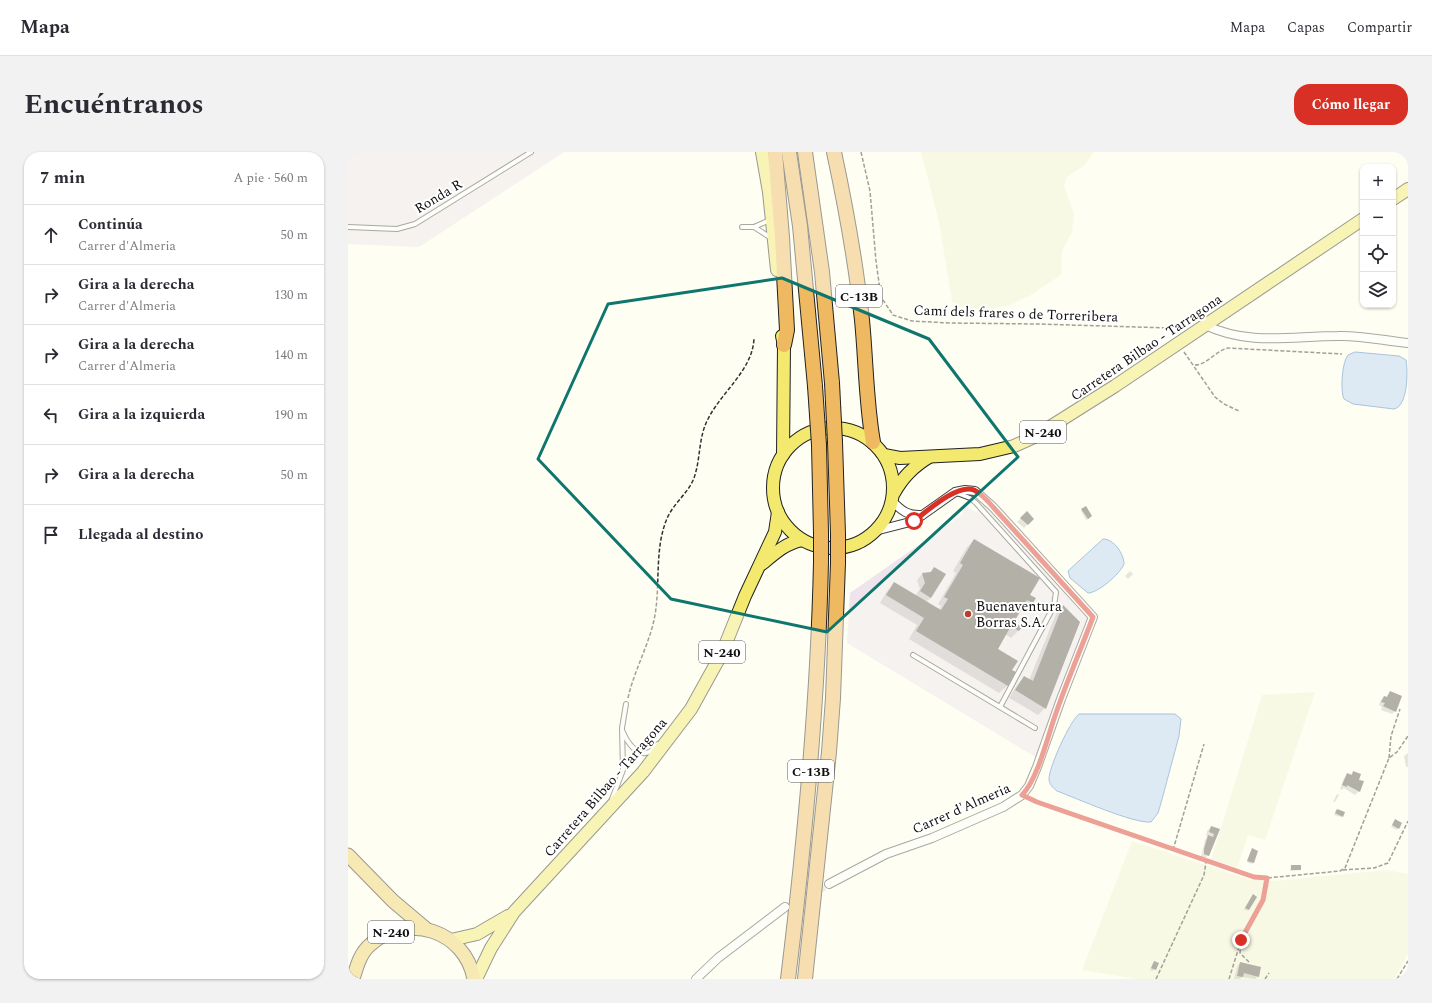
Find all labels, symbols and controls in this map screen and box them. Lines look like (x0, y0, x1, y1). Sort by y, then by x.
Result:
text: Mapa (20, 13, 70, 42)
text: Mapa (1230, 17, 1265, 38)
text: Capas (1287, 17, 1325, 38)
text: Compartir (1347, 17, 1412, 38)
text: Encuéntranos (24, 83, 204, 126)
button: Cómo llegar (1294, 84, 1408, 125)
map controls (1360, 164, 1396, 308)
button: + (1360, 164, 1396, 200)
text: 7 min (40, 165, 85, 191)
text: A pie · 560 m (234, 168, 308, 188)
street label: Ronda R (410, 174, 467, 219)
button: − (1360, 200, 1396, 236)
text: Continúa (78, 213, 143, 236)
icon: ahead (40, 224, 62, 246)
text: 50 m (281, 225, 308, 245)
text: Carrer d'Almeria (78, 236, 176, 256)
button: locate (1360, 236, 1396, 272)
button: layers (1360, 272, 1396, 308)
text: Gira a la derecha (78, 273, 194, 296)
icon: right (40, 284, 62, 306)
text: 130 m (274, 285, 308, 305)
road number: C-13B (836, 285, 882, 307)
street label: Carretera Bilbao - Tarragona (1066, 289, 1226, 406)
text: Carrer d'Almeria (78, 296, 176, 316)
street label: Camí dels frares o de Torreribera (913, 299, 1119, 328)
text: Gira a la derecha (78, 333, 194, 356)
icon: right (40, 344, 62, 366)
text: 140 m (274, 345, 308, 365)
text: Carrer d'Almeria (78, 356, 176, 376)
text: Gira a la izquierda (78, 403, 205, 426)
icon: left (40, 404, 62, 426)
text: 190 m (274, 405, 308, 425)
road number: N-240 (1020, 421, 1066, 443)
text: Gira a la derecha (78, 463, 194, 486)
icon: right (40, 464, 62, 486)
text: 50 m (281, 465, 308, 485)
route start (905, 512, 923, 530)
text: Llegada al destino (78, 523, 203, 546)
icon: arrive (40, 524, 62, 546)
place label: Buenaventura Borras S.A. (976, 596, 1062, 633)
marker: Buenaventura Borras S.A. (963, 609, 973, 619)
road number: N-240 (699, 641, 745, 663)
street label: Carretera Bilbao - Tarragona (539, 713, 672, 862)
road number: C-13B (788, 760, 834, 782)
street label: Carrer d'Almeria (909, 777, 1014, 839)
road number: N-240 (368, 921, 414, 943)
route end (1232, 931, 1250, 949)

